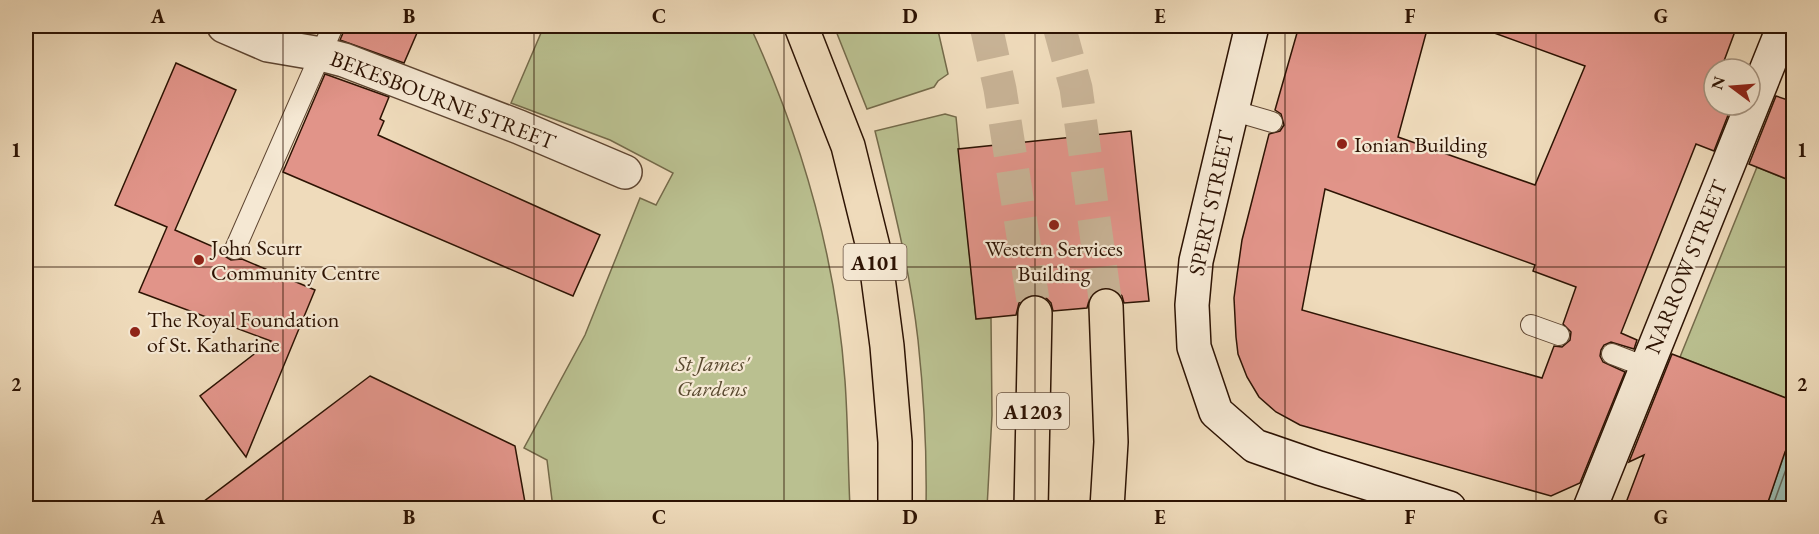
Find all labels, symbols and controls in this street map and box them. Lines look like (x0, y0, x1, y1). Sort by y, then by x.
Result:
text: A (150, 3, 166, 29)
text: B (403, 3, 415, 29)
text: C (652, 3, 666, 29)
text: D (902, 3, 918, 29)
text: E (1154, 3, 1166, 29)
text: F (1405, 3, 1416, 29)
text: G (1654, 3, 1668, 29)
street label: BEKESBOURNE STREET (326, 44, 560, 156)
north arrow (1702, 57, 1762, 117)
text: N (1706, 74, 1730, 92)
street label: SPERT STREET (1181, 128, 1241, 278)
place label: Ionian Building (1354, 130, 1487, 159)
text: 1 (11, 137, 21, 163)
marker: Ionian Building (1335, 137, 1349, 151)
text: 1 (1797, 137, 1807, 163)
street label: NARROW STREET (1638, 176, 1734, 358)
marker: Western Services Building (1047, 218, 1061, 232)
place label: John Scurr Community Centre (209, 233, 380, 287)
place label: Western Services Building (985, 234, 1123, 288)
road number: A101 (844, 244, 906, 280)
marker: John Scurr Community Centre (192, 253, 206, 267)
place label: The Royal Foundation of St. Katharine (147, 305, 340, 359)
marker: The Royal Foundation of St. Katharine (128, 325, 142, 339)
park label: St James' Gardens (674, 349, 751, 403)
text: 2 (11, 371, 22, 397)
text: 2 (1797, 371, 1808, 397)
road number: A1203 (997, 393, 1069, 429)
text: A (150, 504, 166, 530)
text: B (403, 504, 415, 530)
text: C (652, 504, 666, 530)
text: D (902, 504, 918, 530)
text: E (1154, 504, 1166, 530)
text: F (1405, 504, 1416, 530)
text: G (1654, 504, 1668, 530)

